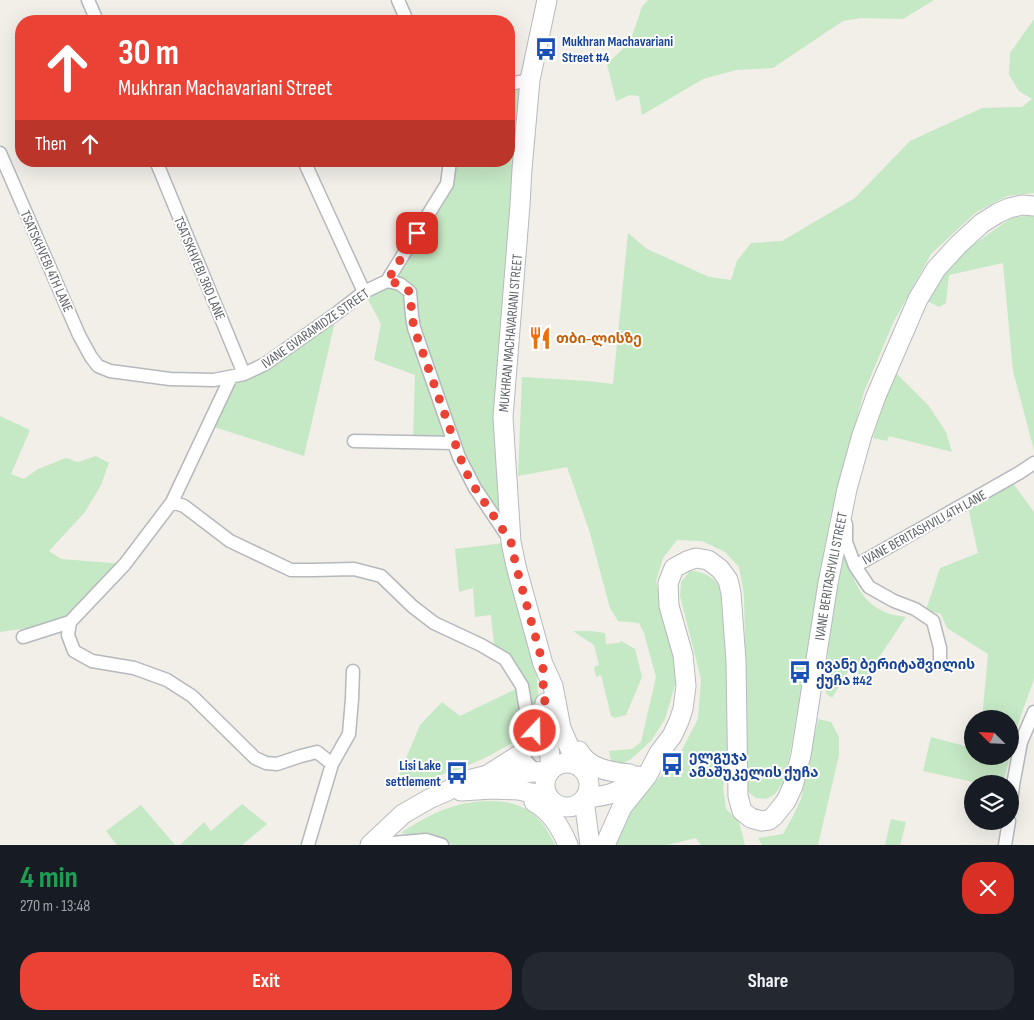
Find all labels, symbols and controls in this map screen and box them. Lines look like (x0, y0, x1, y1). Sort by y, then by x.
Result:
text: 30 m (118, 32, 179, 75)
place label: Mukhran Machavariani Street #4 (562, 33, 673, 66)
icon: ahead (35, 35, 100, 100)
bus stop icon: Mukhran Machavariani Street #4 (533, 36, 559, 62)
text: Mukhran Machavariani Street (118, 75, 332, 102)
icon: ahead (76, 130, 104, 158)
text: Then (35, 133, 66, 156)
street label: TSATSKHVEBI 4TH LANE (16, 208, 77, 315)
pin (396, 212, 438, 254)
street label: TSATSKHVEBI 3RD LANE (170, 214, 229, 323)
icon: arrive (403, 219, 431, 247)
street label: MUKHRAN MACHAVARIANI STREET (495, 253, 526, 413)
street label: IVANE GVARAMIDZE STREET (258, 285, 373, 372)
restaurant icon: თბი-ლისზე (527, 325, 553, 351)
place label: თბი-ლისზე (556, 330, 642, 347)
street label: IVANE BERITASHVILI 4TH LANE (859, 486, 989, 569)
street label: IVANE BERITASHVILI STREET (811, 510, 851, 641)
place label: ივანე ბერიტაშვილის ქუჩა #42 (816, 656, 975, 689)
bus stop icon: ივანე ბერიტაშვილის ქუჩა #42 (787, 659, 813, 685)
position arrow (508, 704, 560, 756)
north arrow (964, 710, 1019, 765)
map controls (964, 710, 1019, 830)
place label: ელგუჯა ამაშუკელის ქუჩა (689, 748, 818, 781)
bus stop icon: ელგუჯა ამაშუკელის ქუჩა (659, 751, 685, 777)
place label: Lisi Lake settlement (385, 757, 441, 790)
bus stop icon: Lisi Lake settlement (444, 760, 470, 786)
button: layers (964, 775, 1019, 830)
text: 4 min (20, 860, 78, 896)
button: close (962, 862, 1014, 914)
text: 270 m · 13:48 (20, 897, 90, 916)
button: Exit (20, 952, 512, 1010)
button: Share (522, 952, 1014, 1010)

